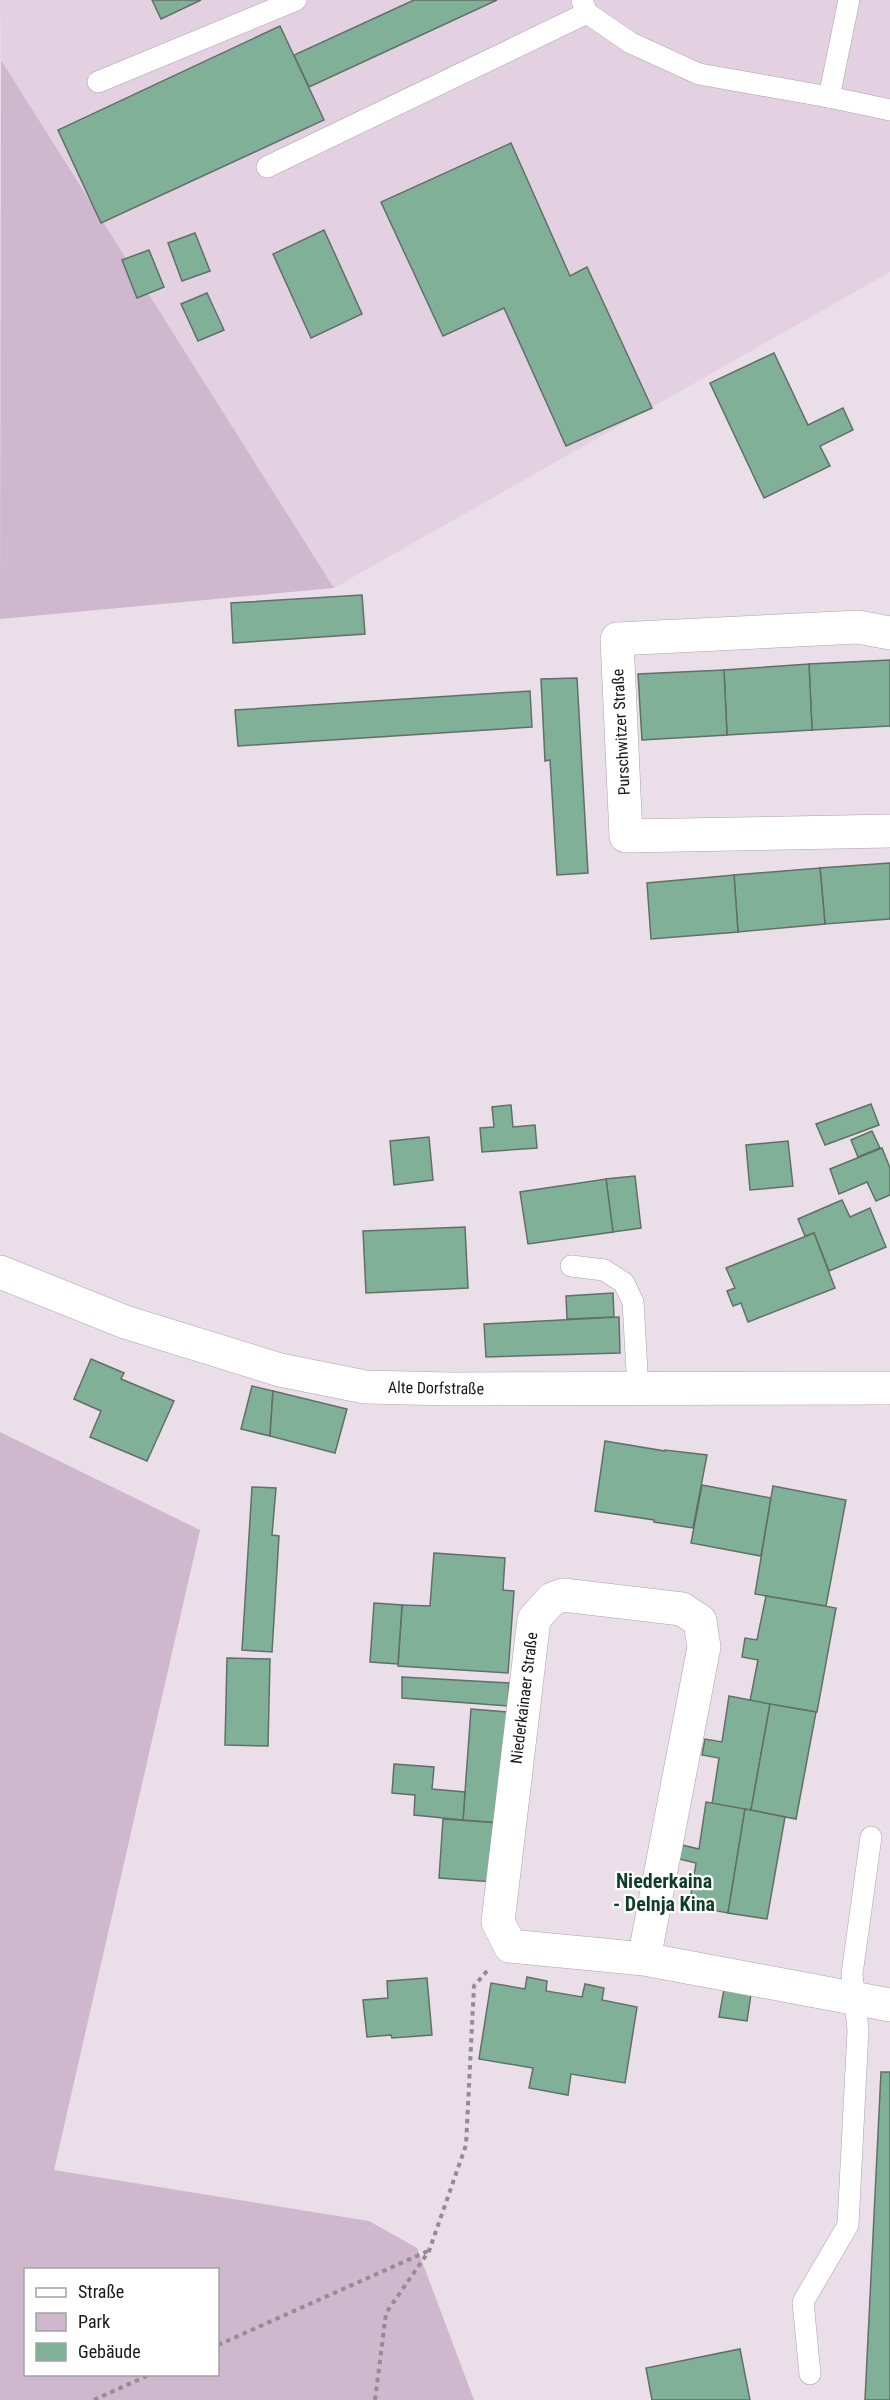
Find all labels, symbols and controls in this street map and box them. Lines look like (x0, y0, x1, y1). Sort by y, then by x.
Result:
street label: Purschwitzer Straße (608, 668, 634, 796)
street label: Alte Dorfstraße (388, 1378, 484, 1398)
street label: Niederkainaer Straße (506, 1631, 542, 1765)
district label: Niederkaina - Delnja Kina (613, 1869, 715, 1916)
legend (24, 2268, 219, 2376)
text: Straße (78, 2281, 124, 2302)
text: Park (78, 2311, 110, 2332)
text: Gebäude (78, 2341, 141, 2362)

